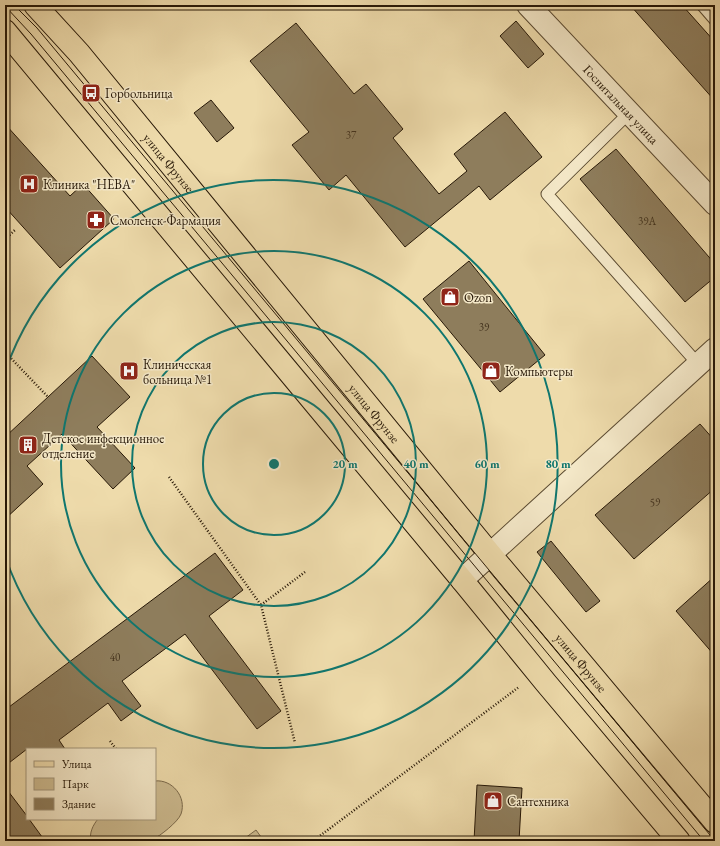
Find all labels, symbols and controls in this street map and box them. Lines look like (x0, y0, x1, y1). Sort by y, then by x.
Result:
street label: Госпитальная улица (579, 61, 663, 148)
bus stop icon: Горбольница (80, 82, 102, 104)
place label: Горбольница (105, 85, 174, 102)
house number: 37 (346, 128, 357, 142)
street label: улица Фрунзе (139, 130, 198, 196)
hospital icon: Клиника "НЕВА" (18, 173, 40, 195)
place label: Клиника "НЕВА" (43, 176, 135, 193)
pharmacy icon: Смоленск-Фармация (85, 209, 107, 231)
place label: Смоленск-Фармация (110, 212, 221, 229)
house number: 39А (638, 214, 656, 228)
shop icon: Ozon (439, 286, 461, 308)
place label: Ozon (464, 289, 492, 306)
house number: 39 (479, 320, 490, 334)
place label: Клиническая больница №1 (143, 356, 212, 388)
hospital icon: Клиническая больница №1 (118, 360, 140, 382)
shop icon: Компьютеры (480, 360, 502, 382)
place label: Компьютеры (505, 363, 573, 380)
street label: улица Фрунзе (345, 380, 403, 447)
place label: Детское инфекционное отделение (42, 430, 164, 462)
building icon: Детское инфекционное отделение (17, 434, 39, 456)
text: 20 m (332, 456, 358, 472)
text: 40 m (403, 456, 429, 472)
text: 60 m (474, 456, 500, 472)
text: 80 m (545, 456, 571, 472)
centre of rings (267, 457, 281, 471)
house number: 59 (650, 495, 661, 509)
street label: улица Фрунзе (551, 630, 610, 696)
house number: 40 (110, 650, 120, 664)
legend (26, 748, 156, 820)
text: Улица (61, 756, 92, 772)
text: Парк (62, 776, 89, 792)
shop icon: Сантехника (482, 790, 504, 812)
place label: Сантехника (507, 793, 570, 810)
text: Здание (62, 796, 96, 812)

